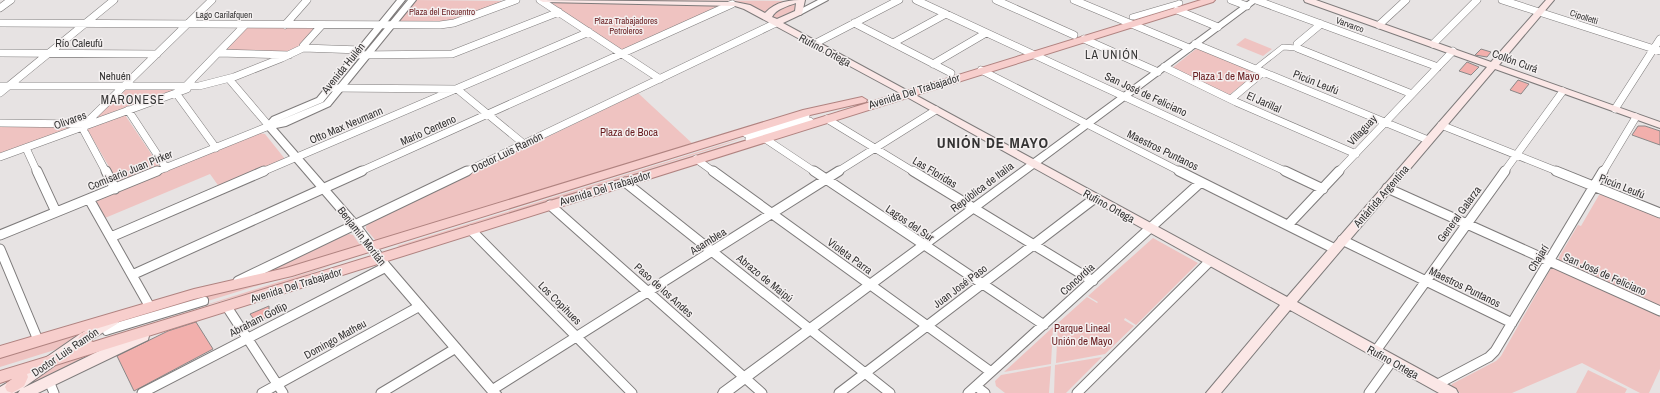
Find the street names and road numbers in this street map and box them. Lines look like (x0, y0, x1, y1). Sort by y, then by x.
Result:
street label: Cipolletti (1568, 7, 1600, 27)
street label: Lago Carilafquen (196, 9, 252, 21)
street label: Varvarco (1334, 14, 1366, 36)
street label: Rufino Ortega (797, 31, 853, 69)
street label: Río Caleufú (55, 36, 103, 50)
street label: Avenida Huilén (318, 40, 368, 97)
street label: Collón Curá (1490, 46, 1540, 76)
street label: Picún Leufú (1291, 66, 1341, 98)
street label: Nehuén (99, 69, 131, 83)
street label: San José de Feliciano (1103, 69, 1189, 119)
street label: Avenida Del Trabajador (866, 70, 961, 112)
street label: El Jarillal (1244, 88, 1284, 116)
street label: Otto Max Neumann (307, 103, 385, 147)
street label: Olivares (52, 108, 89, 132)
street label: Mario Centeno (398, 111, 458, 149)
street label: Villaguay (1344, 111, 1380, 148)
street label: Maestros Puntanos (1125, 127, 1201, 174)
street label: Doctor Luis Ramón (469, 129, 545, 175)
street label: Comisario Juan Pirker (86, 147, 174, 193)
street label: Las Floridas (910, 153, 960, 191)
street label: República de Italia (948, 159, 1016, 215)
street label: Antártida Argentina (1350, 162, 1412, 231)
street label: Avenida Del Trabajador (557, 167, 652, 209)
street label: Picún Leufú (1597, 170, 1647, 202)
street label: General Galarza (1434, 183, 1484, 245)
street label: Rufino Ortega (1081, 186, 1137, 226)
street label: Lagos del Sur (883, 202, 937, 244)
street label: Benjamín Moritán (335, 204, 389, 268)
street label: Asamblea (686, 224, 729, 258)
street label: Violeta Parra (825, 235, 875, 277)
street label: Chajarí (1525, 242, 1552, 274)
street label: San José de Feliciano (1561, 249, 1649, 299)
street label: Abrazo de Maipú (733, 250, 796, 305)
street label: Paso de los Andes (632, 260, 697, 321)
street label: Concordia (1057, 260, 1097, 298)
street label: Juan José Paso (930, 261, 990, 311)
street label: Avenida Del Trabajador (248, 264, 343, 306)
street label: Maestros Puntanos (1427, 264, 1503, 311)
street label: Los Copihues (535, 278, 585, 328)
street label: Abraham Gotlip (226, 298, 289, 340)
street label: Domingo Matheu (301, 316, 369, 362)
street label: Doctor Luis Ramón (29, 324, 101, 380)
street label: Rufino Ortega (1365, 342, 1421, 382)

